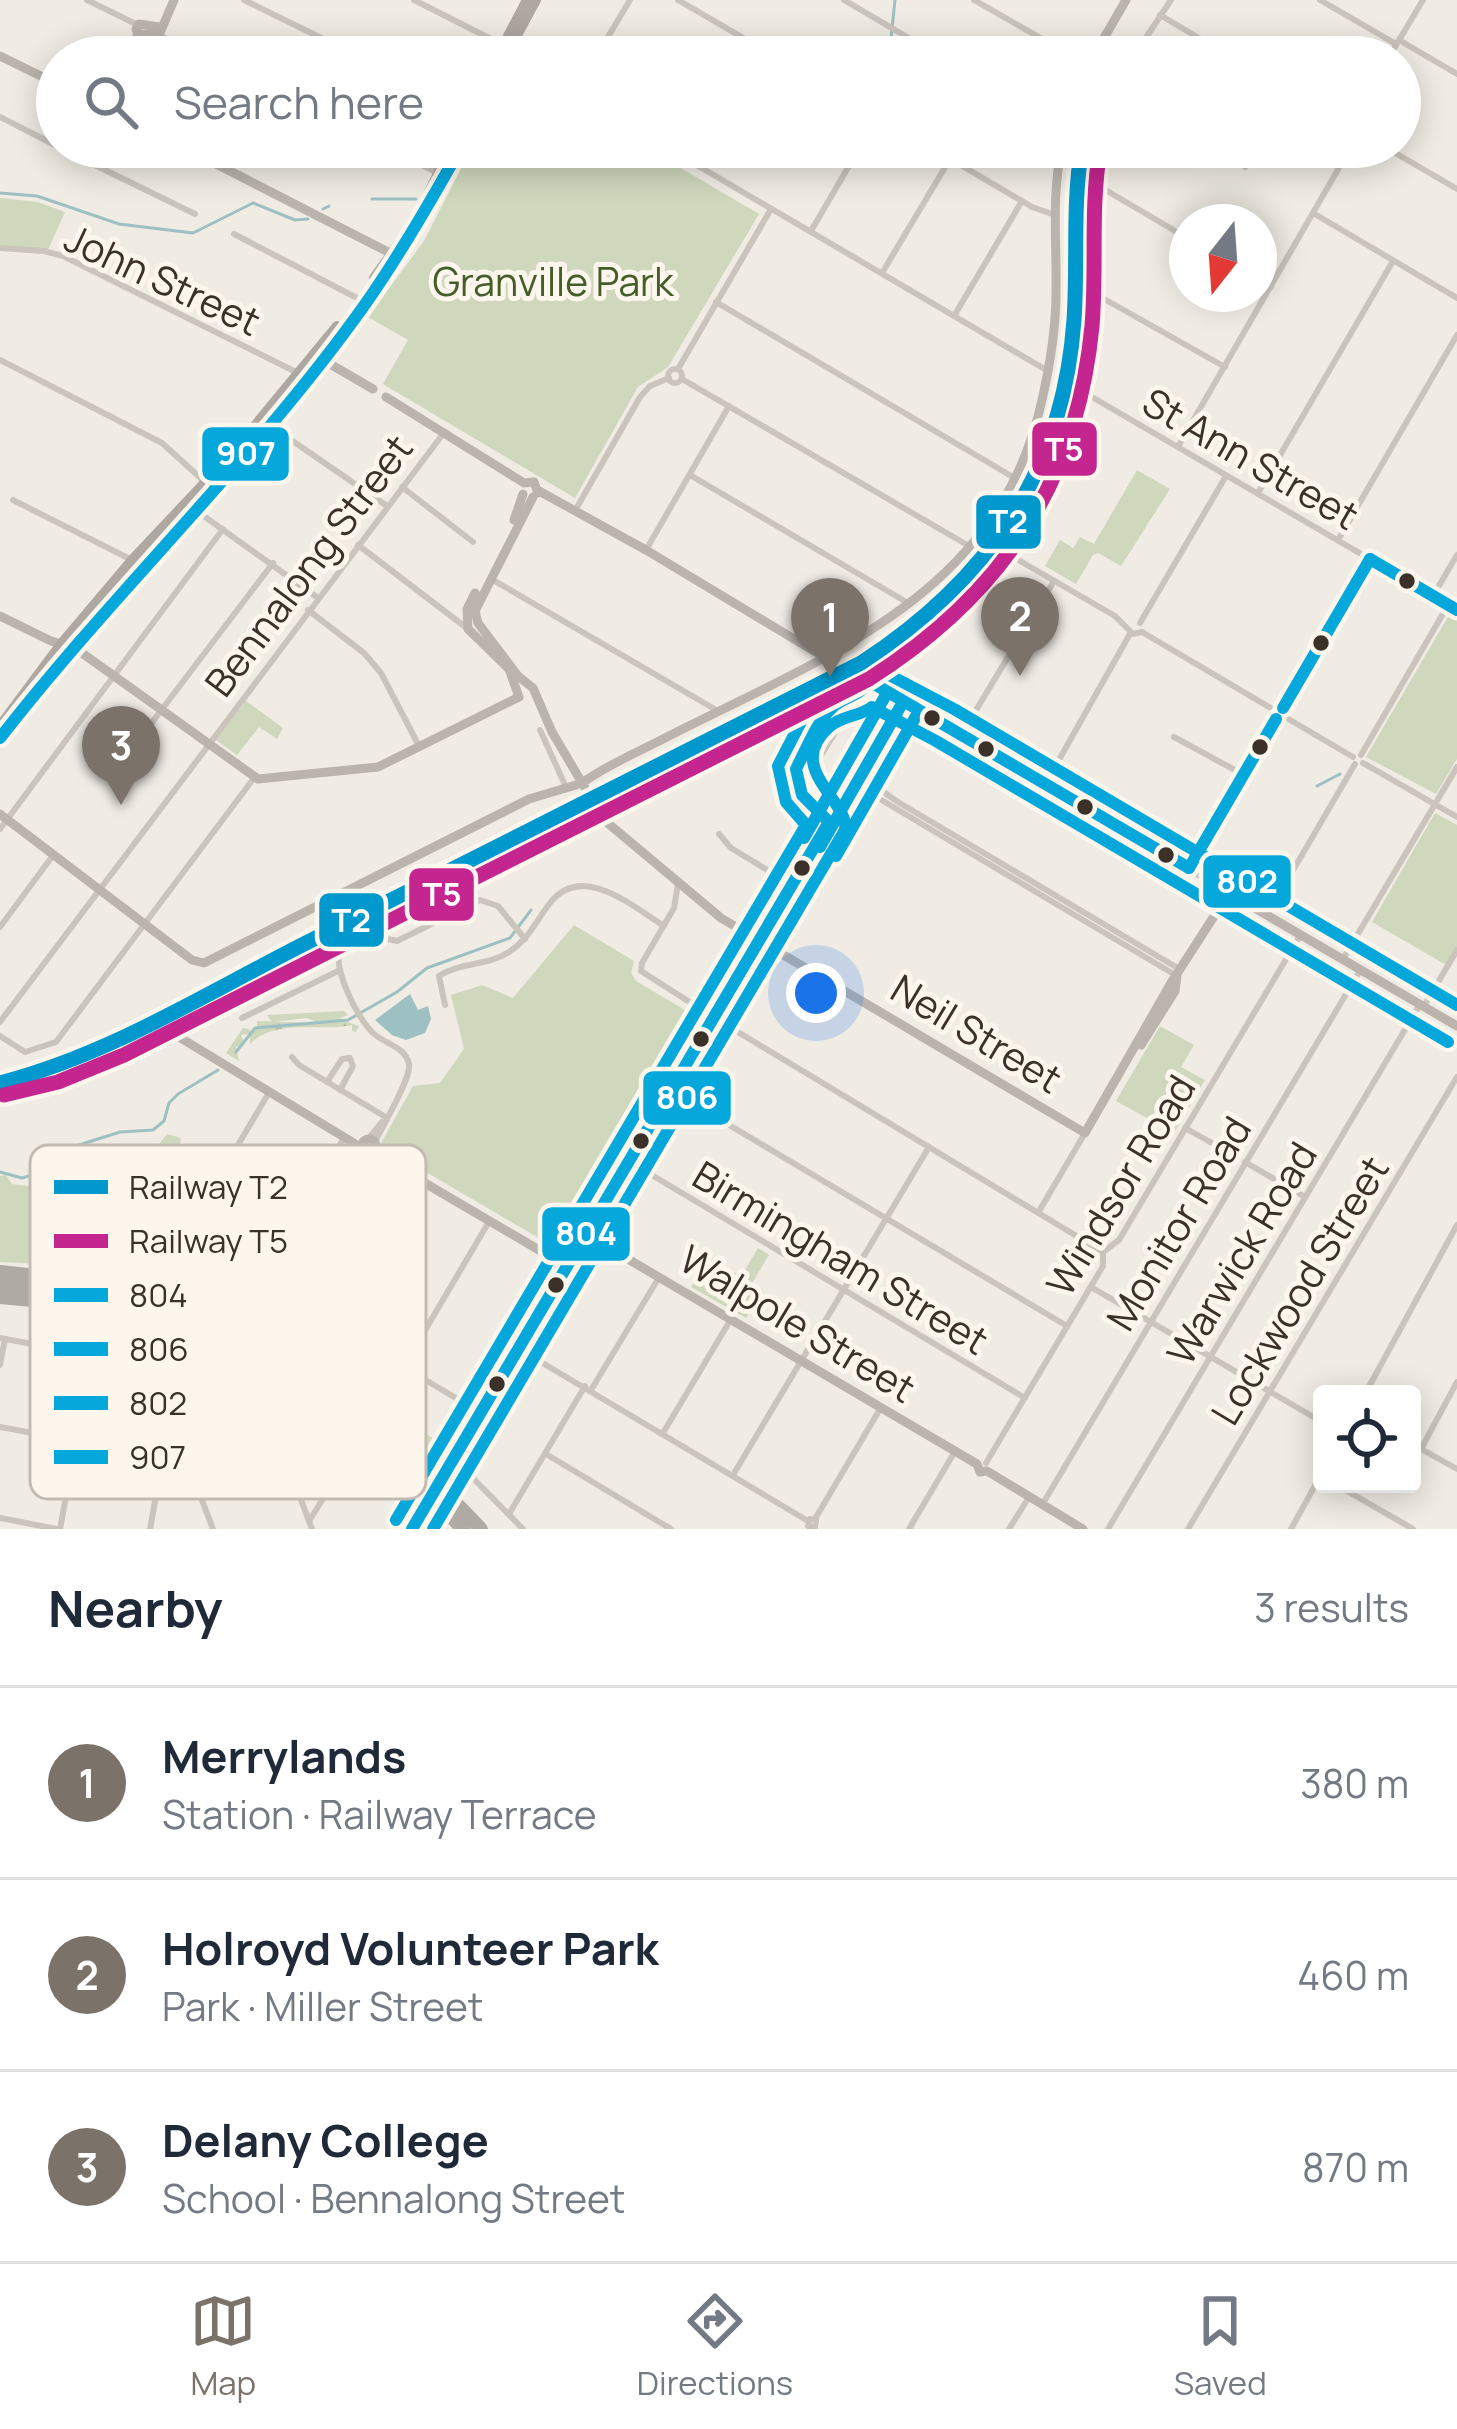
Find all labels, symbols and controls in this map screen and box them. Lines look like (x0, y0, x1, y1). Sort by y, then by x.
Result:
search box (36, 36, 1421, 168)
icon: search (78, 69, 144, 135)
text: Search here (174, 71, 424, 133)
north arrow (1169, 204, 1277, 312)
street label: John Street (57, 210, 269, 348)
park label: Granville Park (432, 254, 675, 308)
street label: St Ann Street (1133, 374, 1369, 542)
line badge: T5 (1030, 420, 1099, 478)
street label: Bennalong Street (192, 423, 424, 707)
line badge: 907 (200, 425, 291, 483)
text: T5 (1044, 426, 1084, 471)
text: 907 (216, 430, 276, 475)
line badge: T2 (974, 493, 1043, 551)
text: T2 (988, 498, 1028, 543)
unlabelled marker (1396, 570, 1418, 592)
pin: 2 (981, 577, 1059, 676)
pin: 1 (791, 578, 869, 677)
unlabelled marker (1310, 632, 1332, 654)
pin: 3 (82, 706, 160, 805)
unlabelled marker (921, 707, 943, 729)
unlabelled marker (1249, 736, 1271, 758)
unlabelled marker (975, 738, 997, 760)
unlabelled marker (1074, 796, 1096, 818)
unlabelled marker (1155, 844, 1177, 866)
line badge: 802 (1201, 853, 1293, 910)
unlabelled marker (791, 857, 813, 879)
text: 802 (1216, 858, 1278, 903)
line badge: T5 (407, 866, 476, 923)
text: T5 (422, 871, 462, 916)
line badge: T2 (317, 891, 386, 949)
text: T2 (331, 897, 371, 942)
street label: Neil Street (882, 961, 1072, 1105)
your location (786, 963, 846, 1023)
unlabelled marker (690, 1028, 712, 1050)
street label: Windsor Road (1033, 1064, 1207, 1306)
line badge: 806 (641, 1069, 733, 1127)
text: 806 (656, 1074, 718, 1119)
street label: Monitor Road (1093, 1106, 1263, 1340)
unlabelled marker (630, 1130, 652, 1152)
street label: Warwick Road (1153, 1132, 1329, 1374)
legend (30, 1145, 426, 1499)
street label: Lockwood Street (1197, 1146, 1401, 1434)
street label: Birmingham Street (683, 1147, 999, 1367)
text: Railway T2 (129, 1164, 288, 1209)
line badge: 804 (540, 1205, 632, 1263)
text: 804 (555, 1210, 617, 1255)
text: Railway T5 (129, 1218, 288, 1263)
street label: Walpole Street (670, 1231, 926, 1415)
text: 804 (129, 1272, 188, 1317)
unlabelled marker (545, 1274, 567, 1296)
text: 806 (129, 1326, 189, 1371)
unlabelled marker (486, 1373, 508, 1395)
text: 802 (129, 1380, 187, 1425)
map controls (1313, 1385, 1421, 1493)
button: locate (1313, 1385, 1421, 1493)
text: 907 (129, 1434, 186, 1479)
text: Nearby (48, 1573, 223, 1642)
text: 3 results (1254, 1580, 1409, 1634)
text: Merrylands (162, 1725, 406, 1787)
text: 1 (78, 1756, 96, 1810)
text: 380 m (1300, 1756, 1409, 1810)
text: Station · Railway Terrace (162, 1787, 597, 1841)
text: Holroyd Volunteer Park (162, 1917, 659, 1979)
text: 2 (75, 1948, 99, 2002)
text: 460 m (1297, 1948, 1409, 2002)
text: Park · Miller Street (162, 1979, 483, 2033)
text: Delany College (162, 2109, 489, 2171)
text: 3 (76, 2140, 98, 2194)
text: 870 m (1302, 2140, 1409, 2194)
text: School · Bennalong Street (162, 2171, 625, 2225)
tab: Map (190, 2288, 256, 2405)
tab: Directions (637, 2288, 793, 2405)
tab: Saved (1174, 2288, 1267, 2405)

